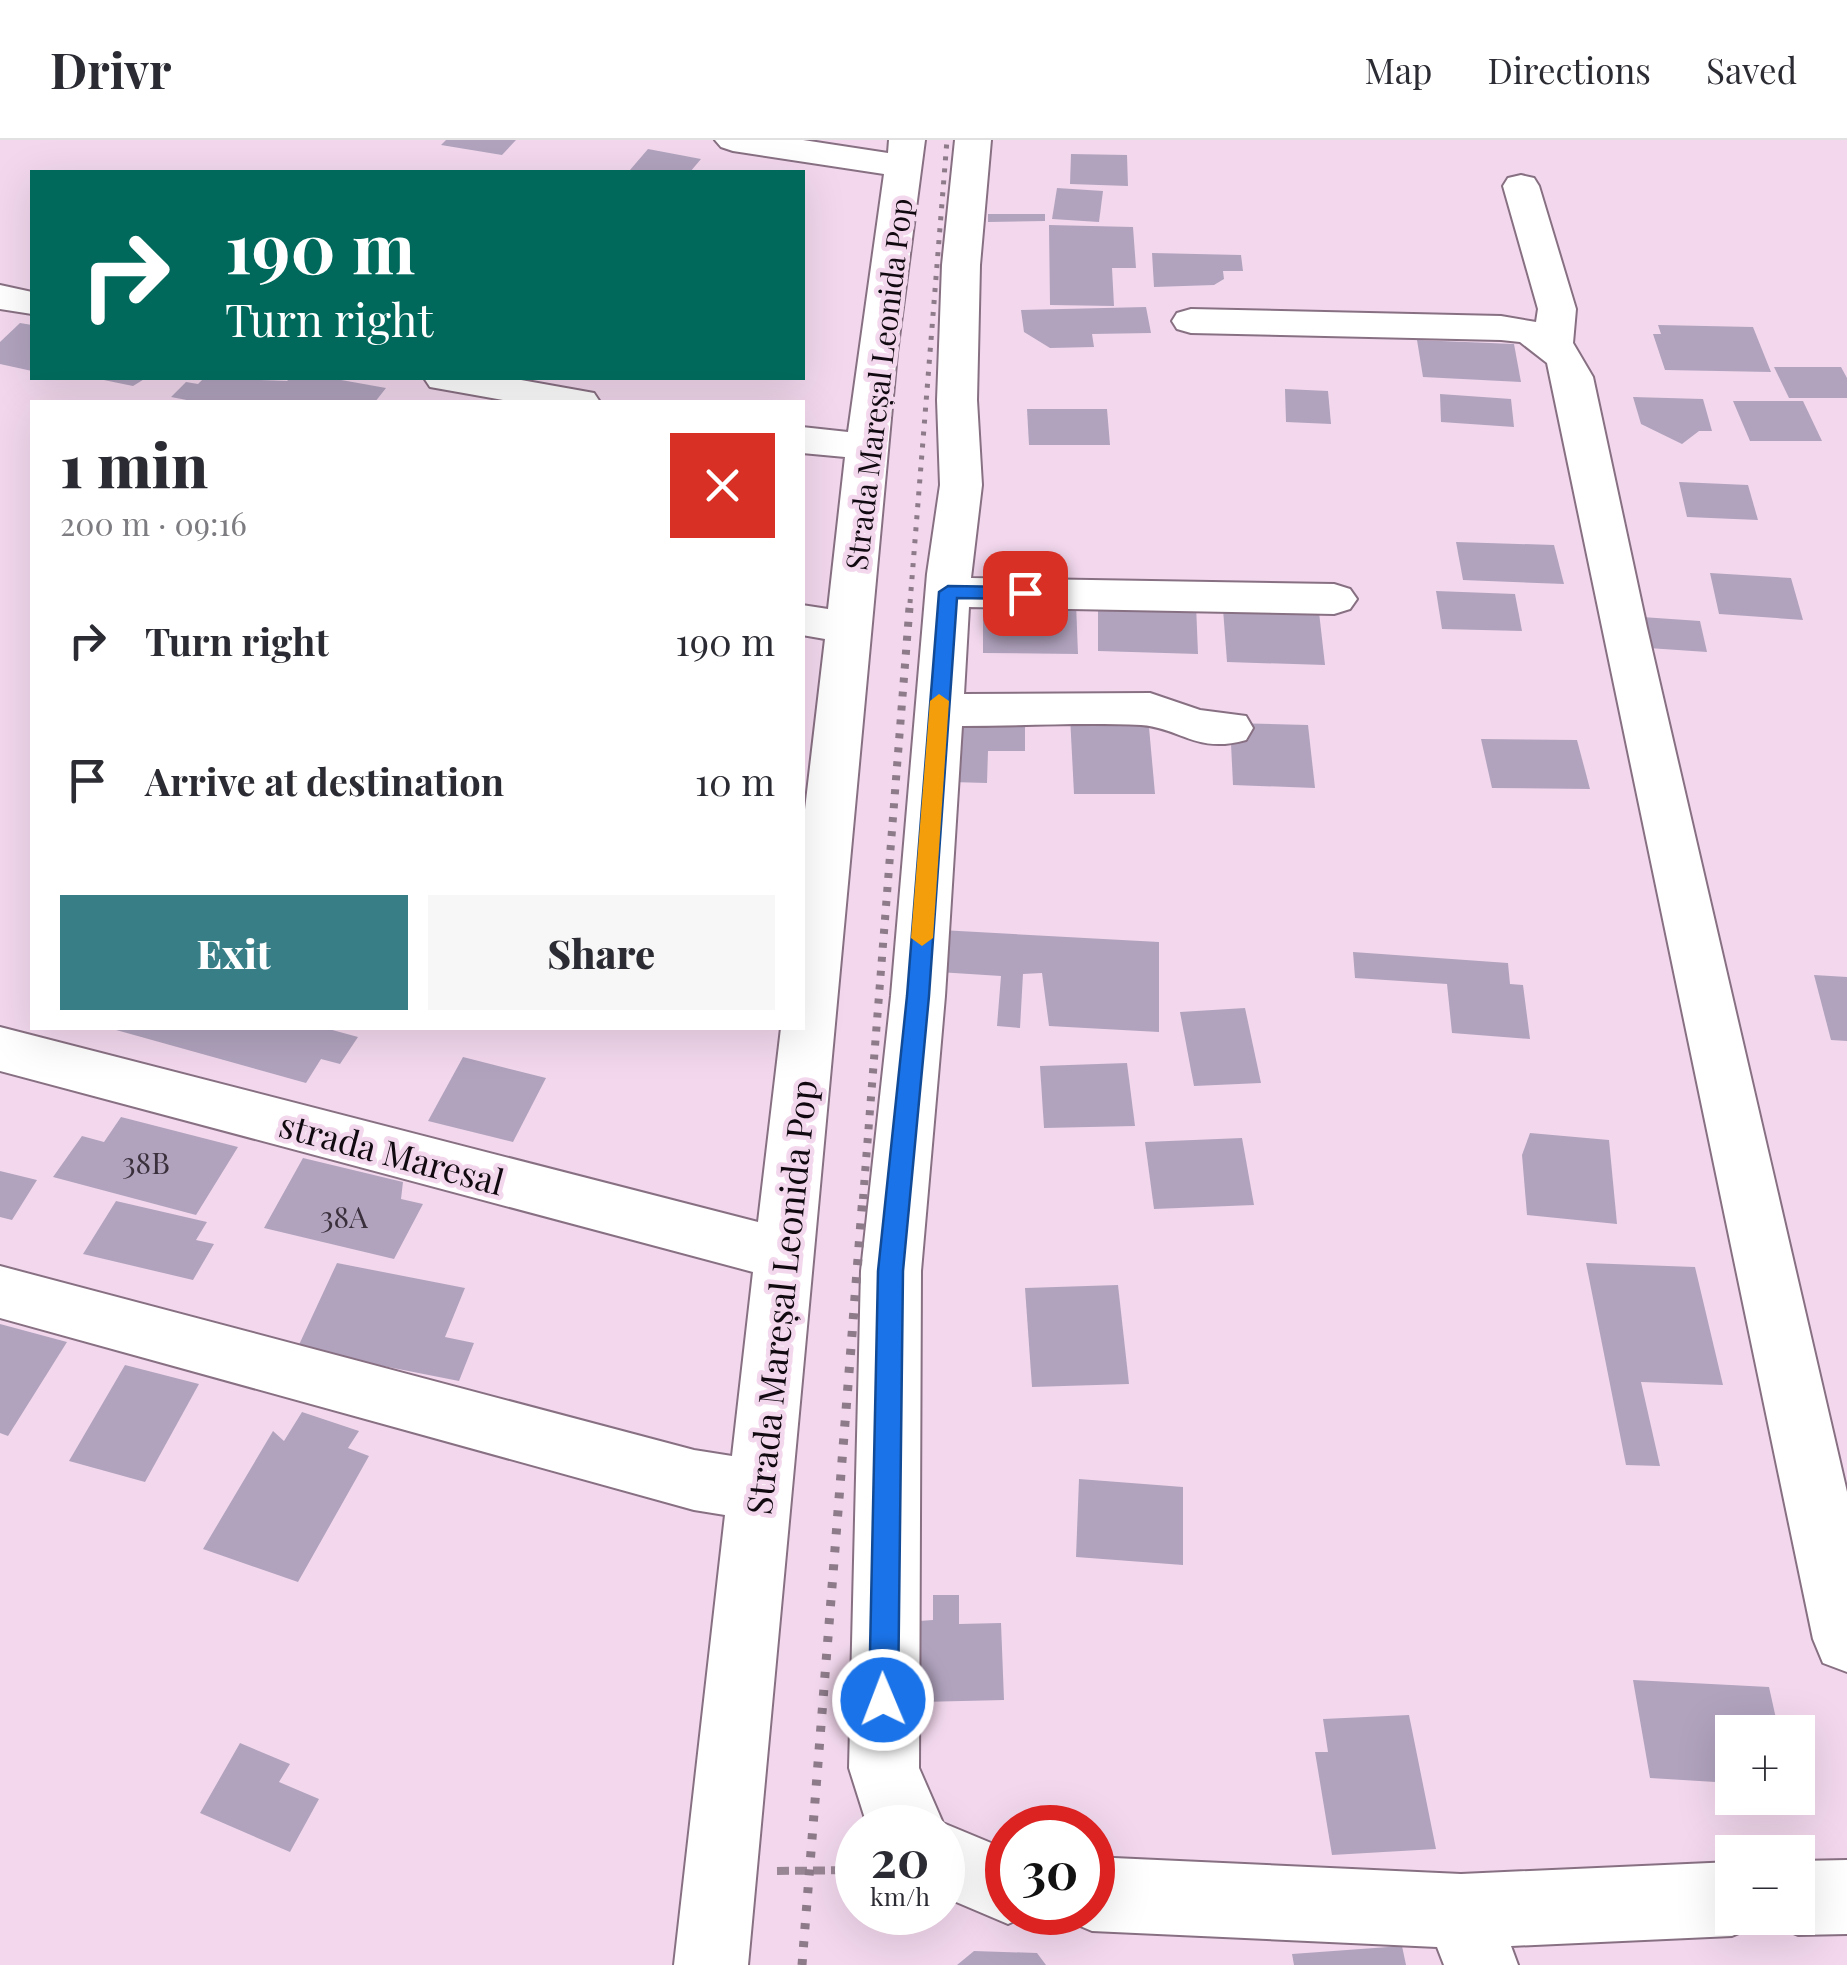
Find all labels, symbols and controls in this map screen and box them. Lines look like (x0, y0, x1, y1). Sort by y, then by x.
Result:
text: Drivr (50, 37, 171, 101)
text: Map (1364, 46, 1432, 93)
text: Directions (1487, 46, 1651, 93)
text: Saved (1706, 46, 1797, 93)
street label: Strada Mareșal Leonida Pop (835, 196, 921, 572)
text: 190 m (225, 198, 415, 292)
icon: right (60, 210, 190, 340)
text: Turn right (225, 288, 433, 348)
text: 1 min (60, 423, 208, 503)
button: close (670, 433, 775, 538)
text: 200 m · 09:16 (60, 501, 247, 544)
pin (983, 551, 1068, 636)
icon: arrive (998, 566, 1053, 621)
icon: right (60, 613, 115, 668)
text: Turn right (145, 615, 329, 666)
text: 190 m (676, 615, 775, 666)
icon: arrive (60, 753, 115, 808)
text: Arrive at destination (145, 755, 504, 806)
text: 10 m (695, 755, 775, 806)
button: Exit (60, 895, 408, 1010)
button: Share (428, 895, 775, 1010)
street label: Strada Mareșal Leonida Pop (734, 1077, 826, 1517)
street label: strada Maresal (275, 1099, 509, 1205)
house number: 38B (122, 1142, 170, 1182)
house number: 38A (320, 1196, 369, 1236)
position arrow (831, 1648, 935, 1752)
map controls (1715, 1715, 1815, 1935)
button: + (1715, 1715, 1815, 1815)
speed limit sign: 30 (985, 1805, 1115, 1935)
text: 20 (871, 1824, 929, 1891)
button: − (1715, 1835, 1815, 1935)
text: km/h (870, 1879, 930, 1912)

